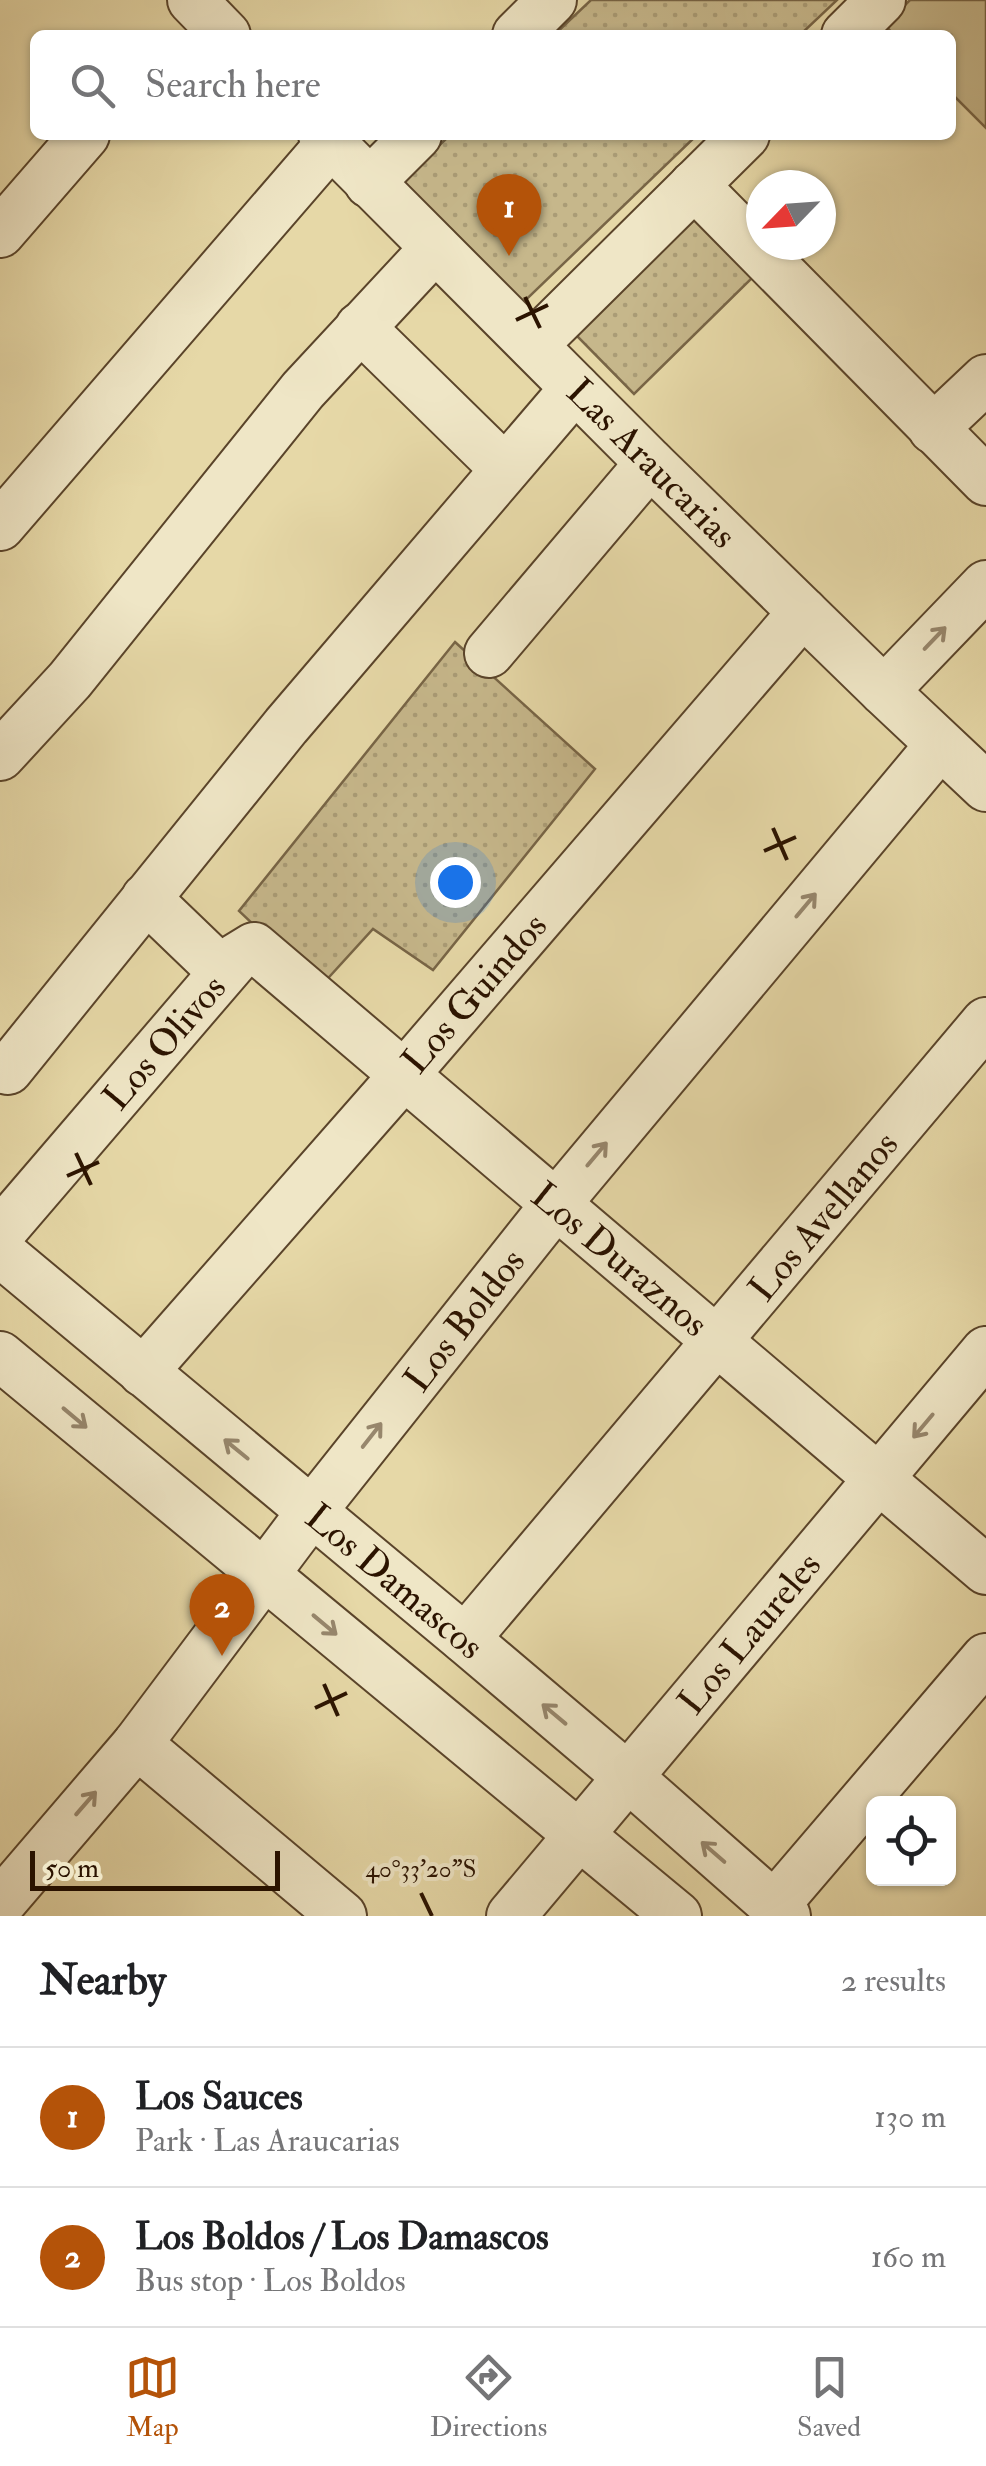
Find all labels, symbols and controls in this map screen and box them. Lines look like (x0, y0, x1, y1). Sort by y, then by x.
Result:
search box (30, 30, 956, 140)
icon: search (65, 58, 120, 113)
text: Search here (145, 61, 321, 109)
north arrow (746, 170, 836, 260)
pin: 1 (476, 174, 542, 256)
street label: Las Araucarias (556, 368, 747, 559)
one-way arrow (923, 627, 947, 651)
your location (430, 857, 481, 908)
one-way arrow (795, 892, 817, 918)
street label: Los Guindos (392, 903, 558, 1084)
street label: Los Olivos (93, 965, 237, 1121)
street label: Los Avellanos (739, 1122, 909, 1312)
one-way arrow (586, 1142, 609, 1167)
street label: Los Duraznos (521, 1172, 718, 1348)
street label: Los Boldos (394, 1239, 536, 1402)
one-way arrow (61, 1407, 87, 1429)
one-way arrow (912, 1412, 934, 1438)
one-way arrow (361, 1422, 382, 1449)
one-way arrow (224, 1438, 250, 1460)
street label: Los Damascos (295, 1493, 493, 1670)
street label: Los Laureles (668, 1542, 832, 1725)
pin: 2 (190, 1574, 254, 1656)
one-way arrow (312, 1614, 338, 1636)
one-way arrow (541, 1703, 567, 1725)
one-way arrow (75, 1791, 97, 1817)
map controls (866, 1796, 956, 1886)
button: locate (866, 1796, 956, 1886)
one-way arrow (700, 1841, 726, 1863)
scale bar (30, 1846, 280, 1890)
text: 50 m (45, 1851, 99, 1886)
text: 40°33'20"S (365, 1854, 477, 1885)
text: Nearby (40, 1955, 166, 2007)
text: 2 results (841, 1961, 946, 2001)
text: Los Sauces (135, 2073, 303, 2121)
text: 1 (67, 2097, 78, 2137)
text: 130 m (874, 2097, 946, 2137)
text: Park · Las Araucarias (135, 2121, 400, 2161)
text: Los Boldos / Los Damascos (135, 2213, 549, 2261)
text: 2 (64, 2237, 81, 2277)
text: 160 m (871, 2237, 946, 2277)
text: Bus stop · Los Boldos (135, 2261, 406, 2301)
tab: Map (125, 2350, 180, 2445)
tab: Directions (430, 2350, 547, 2445)
tab: Saved (797, 2350, 861, 2445)

